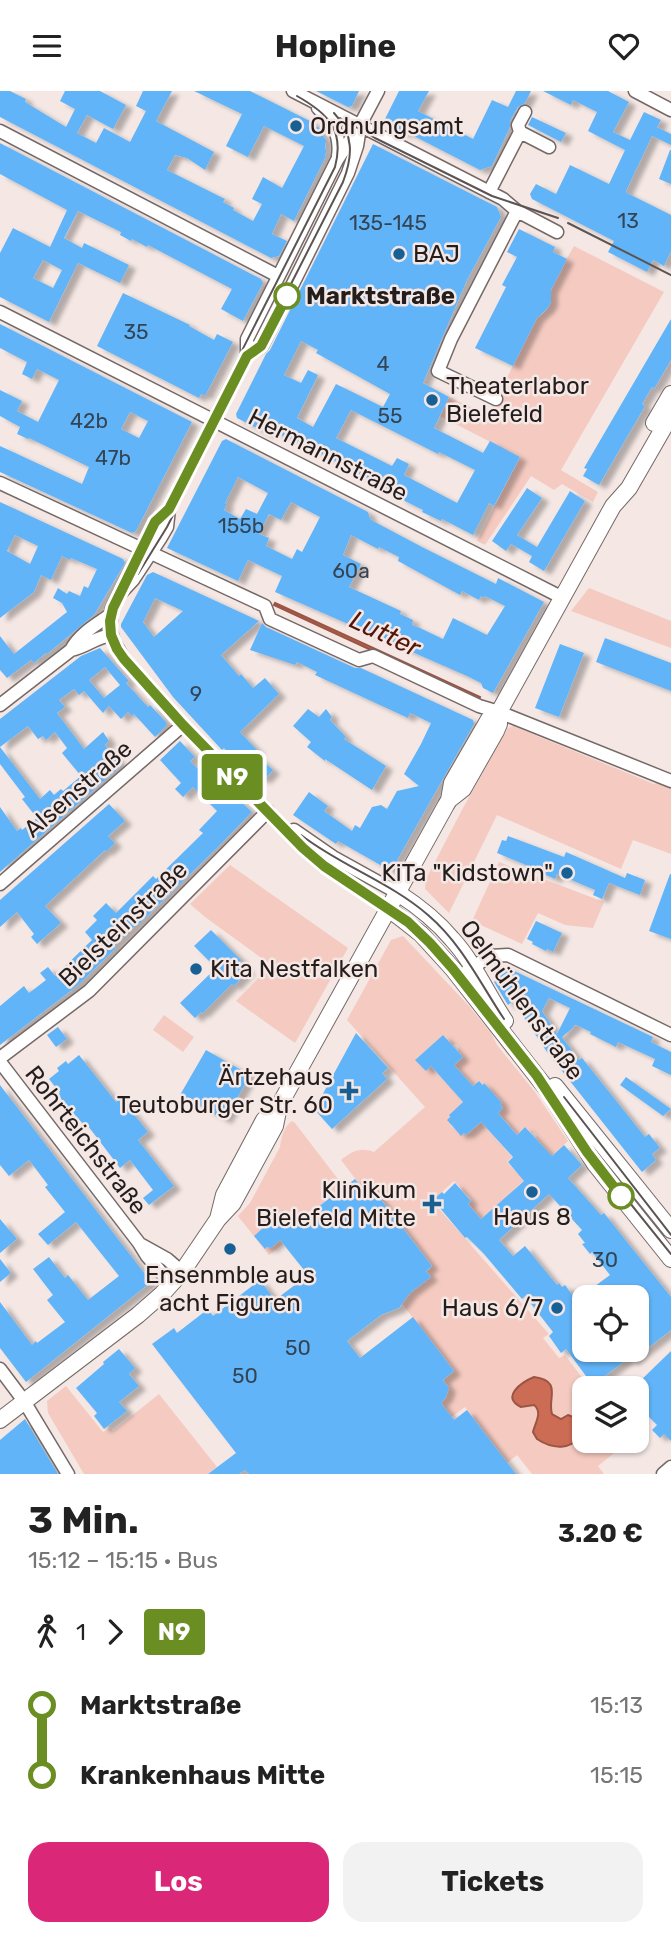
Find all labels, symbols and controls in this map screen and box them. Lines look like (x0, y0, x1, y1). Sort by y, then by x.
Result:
icon: menu (28, 27, 66, 65)
text: Hopline (275, 27, 396, 65)
icon: heart (605, 27, 643, 65)
place label: Ordnungsamt (310, 112, 463, 140)
marker: Ordnungsamt (288, 118, 304, 134)
house number: 13 (617, 208, 639, 233)
house number: 135-145 (349, 210, 427, 235)
place label: BAJ (413, 240, 460, 268)
marker: BAJ (391, 246, 407, 262)
place label: Marktstraße (306, 282, 455, 310)
marker: Marktstraße (274, 283, 300, 309)
house number: 35 (123, 319, 149, 344)
house number: 4 (376, 351, 390, 376)
place label: Theaterlabor Bielefeld (446, 372, 589, 428)
marker: Theaterlabor Bielefeld (424, 392, 440, 408)
street label: Hermannstraße (244, 403, 412, 507)
house number: 55 (378, 403, 402, 428)
house number: 42b (70, 408, 108, 433)
house number: 47b (95, 445, 131, 470)
house number: 155b (218, 513, 264, 538)
house number: 60a (332, 558, 370, 583)
water label: Lutter (345, 604, 426, 664)
house number: 9 (190, 681, 202, 706)
street label: Alsenstraße (18, 735, 138, 843)
line badge: N9 (201, 754, 264, 800)
text: N9 (216, 763, 248, 791)
street label: Bielsteinstraße (53, 856, 193, 992)
place label: KiTa "Kidstown" (381, 859, 553, 887)
marker: KiTa "Kidstown" (559, 865, 575, 881)
street label: Oelmühlenstraße (455, 914, 589, 1086)
place label: Kita Nestfalken (210, 955, 378, 983)
marker: Kita Nestfalken (188, 961, 204, 977)
street label: Rohrteichstraße (19, 1060, 153, 1220)
place label: Ärtzehaus Teutoburger Str. 60 (117, 1063, 333, 1119)
marker: Ärtzehaus Teutoburger Str. 60 (339, 1081, 359, 1101)
place label: Klinikum Bielefeld Mitte (256, 1176, 416, 1232)
unlabelled marker (608, 1183, 634, 1209)
marker: Haus 8 (524, 1184, 540, 1200)
marker: Klinikum Bielefeld Mitte (422, 1194, 442, 1214)
place label: Haus 8 (493, 1203, 571, 1231)
marker: Ensenmble aus acht Figuren (222, 1241, 238, 1257)
house number: 30 (592, 1247, 618, 1272)
place label: Ensenmble aus acht Figuren (145, 1261, 315, 1317)
map controls (572, 1285, 649, 1453)
button: locate (572, 1285, 649, 1362)
place label: Haus 6/7 (442, 1294, 543, 1322)
marker: Haus 6/7 (549, 1300, 565, 1316)
house number: 50 (285, 1335, 311, 1360)
house number: 50 (232, 1363, 258, 1388)
button: layers (572, 1376, 649, 1453)
text: 3 Min. (28, 1497, 139, 1543)
text: 3.20 € (558, 1518, 643, 1549)
text: 15:12 – 15:15 · Bus (28, 1546, 218, 1574)
icon: walk (28, 1613, 66, 1651)
icon: forward (96, 1613, 134, 1651)
text: 1 (76, 1618, 86, 1646)
text: N9 (158, 1618, 191, 1646)
text: Marktstraße (80, 1690, 241, 1721)
text: 15:13 (590, 1691, 643, 1719)
text: Krankenhaus Mitte (80, 1760, 325, 1791)
text: 15:15 (590, 1761, 643, 1789)
button: Los (28, 1842, 329, 1922)
button: Tickets (343, 1842, 643, 1922)

